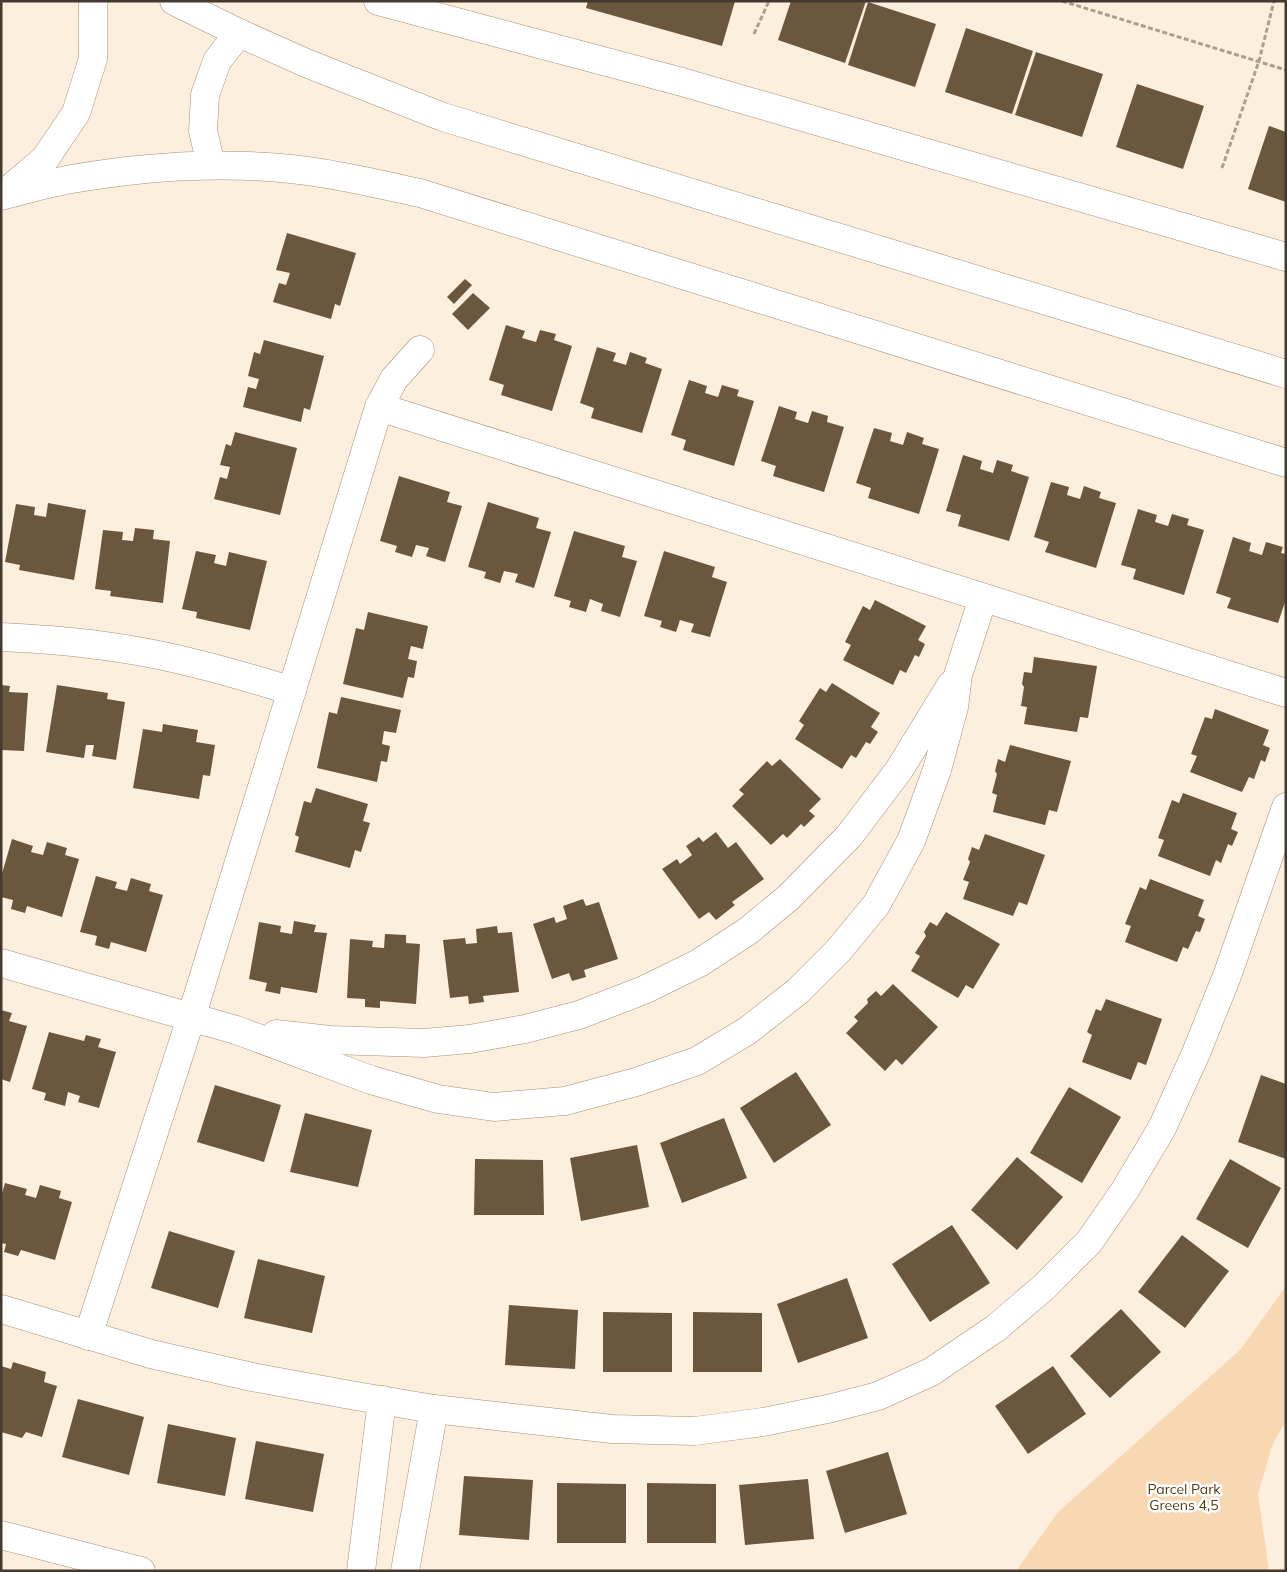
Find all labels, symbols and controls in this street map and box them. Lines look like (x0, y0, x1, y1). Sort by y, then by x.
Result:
park label: Parcel Park Greens 4,5 (1147, 1480, 1221, 1514)

